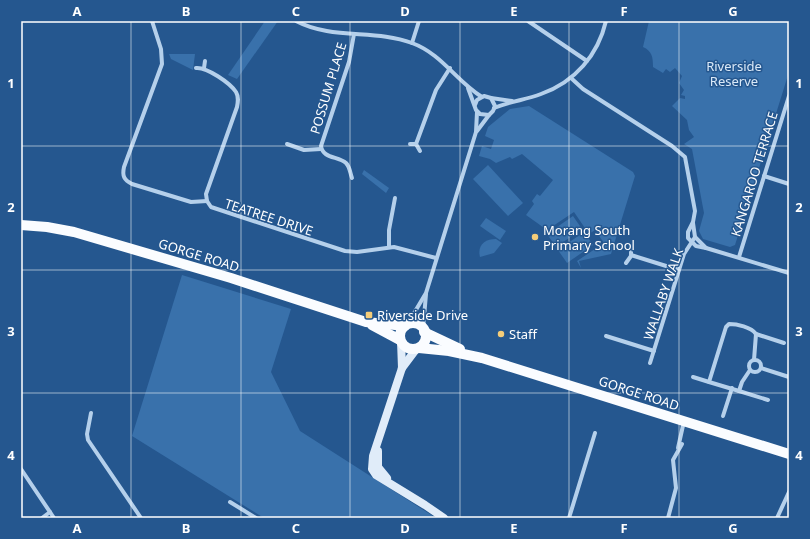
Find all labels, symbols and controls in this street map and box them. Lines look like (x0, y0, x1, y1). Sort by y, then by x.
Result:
text: A (73, 2, 82, 20)
text: B (182, 2, 190, 20)
text: C (292, 2, 300, 20)
text: D (400, 2, 410, 20)
text: E (510, 2, 518, 20)
text: F (620, 2, 628, 20)
text: G (728, 2, 738, 20)
street label: POSSUM PLACE (305, 40, 351, 136)
park label: Riverside Reserve (706, 57, 762, 90)
text: 1 (7, 74, 15, 92)
text: 1 (795, 74, 803, 92)
street label: KANGAROO TERRACE (726, 109, 782, 239)
street label: TEATREE DRIVE (222, 194, 316, 240)
text: 2 (7, 198, 15, 216)
text: 2 (795, 198, 803, 216)
place label: Morang South Primary School (543, 221, 635, 254)
marker: Morang South Primary School (530, 232, 540, 242)
street label: GORGE ROAD (156, 234, 242, 276)
street label: WALLABY WALK (639, 245, 687, 342)
place label: Riverside Drive (377, 306, 468, 324)
marker: Riverside Drive (364, 310, 374, 320)
text: 3 (7, 322, 15, 340)
text: 3 (795, 322, 803, 340)
place label: Staff (509, 325, 538, 343)
marker: Staff (496, 329, 506, 339)
street label: GORGE ROAD (596, 372, 682, 414)
text: 4 (7, 446, 15, 464)
text: 4 (795, 446, 803, 464)
text: A (73, 519, 82, 537)
text: B (182, 519, 190, 537)
text: C (292, 519, 300, 537)
text: D (400, 519, 410, 537)
text: E (510, 519, 518, 537)
text: F (620, 519, 628, 537)
text: G (728, 519, 738, 537)

